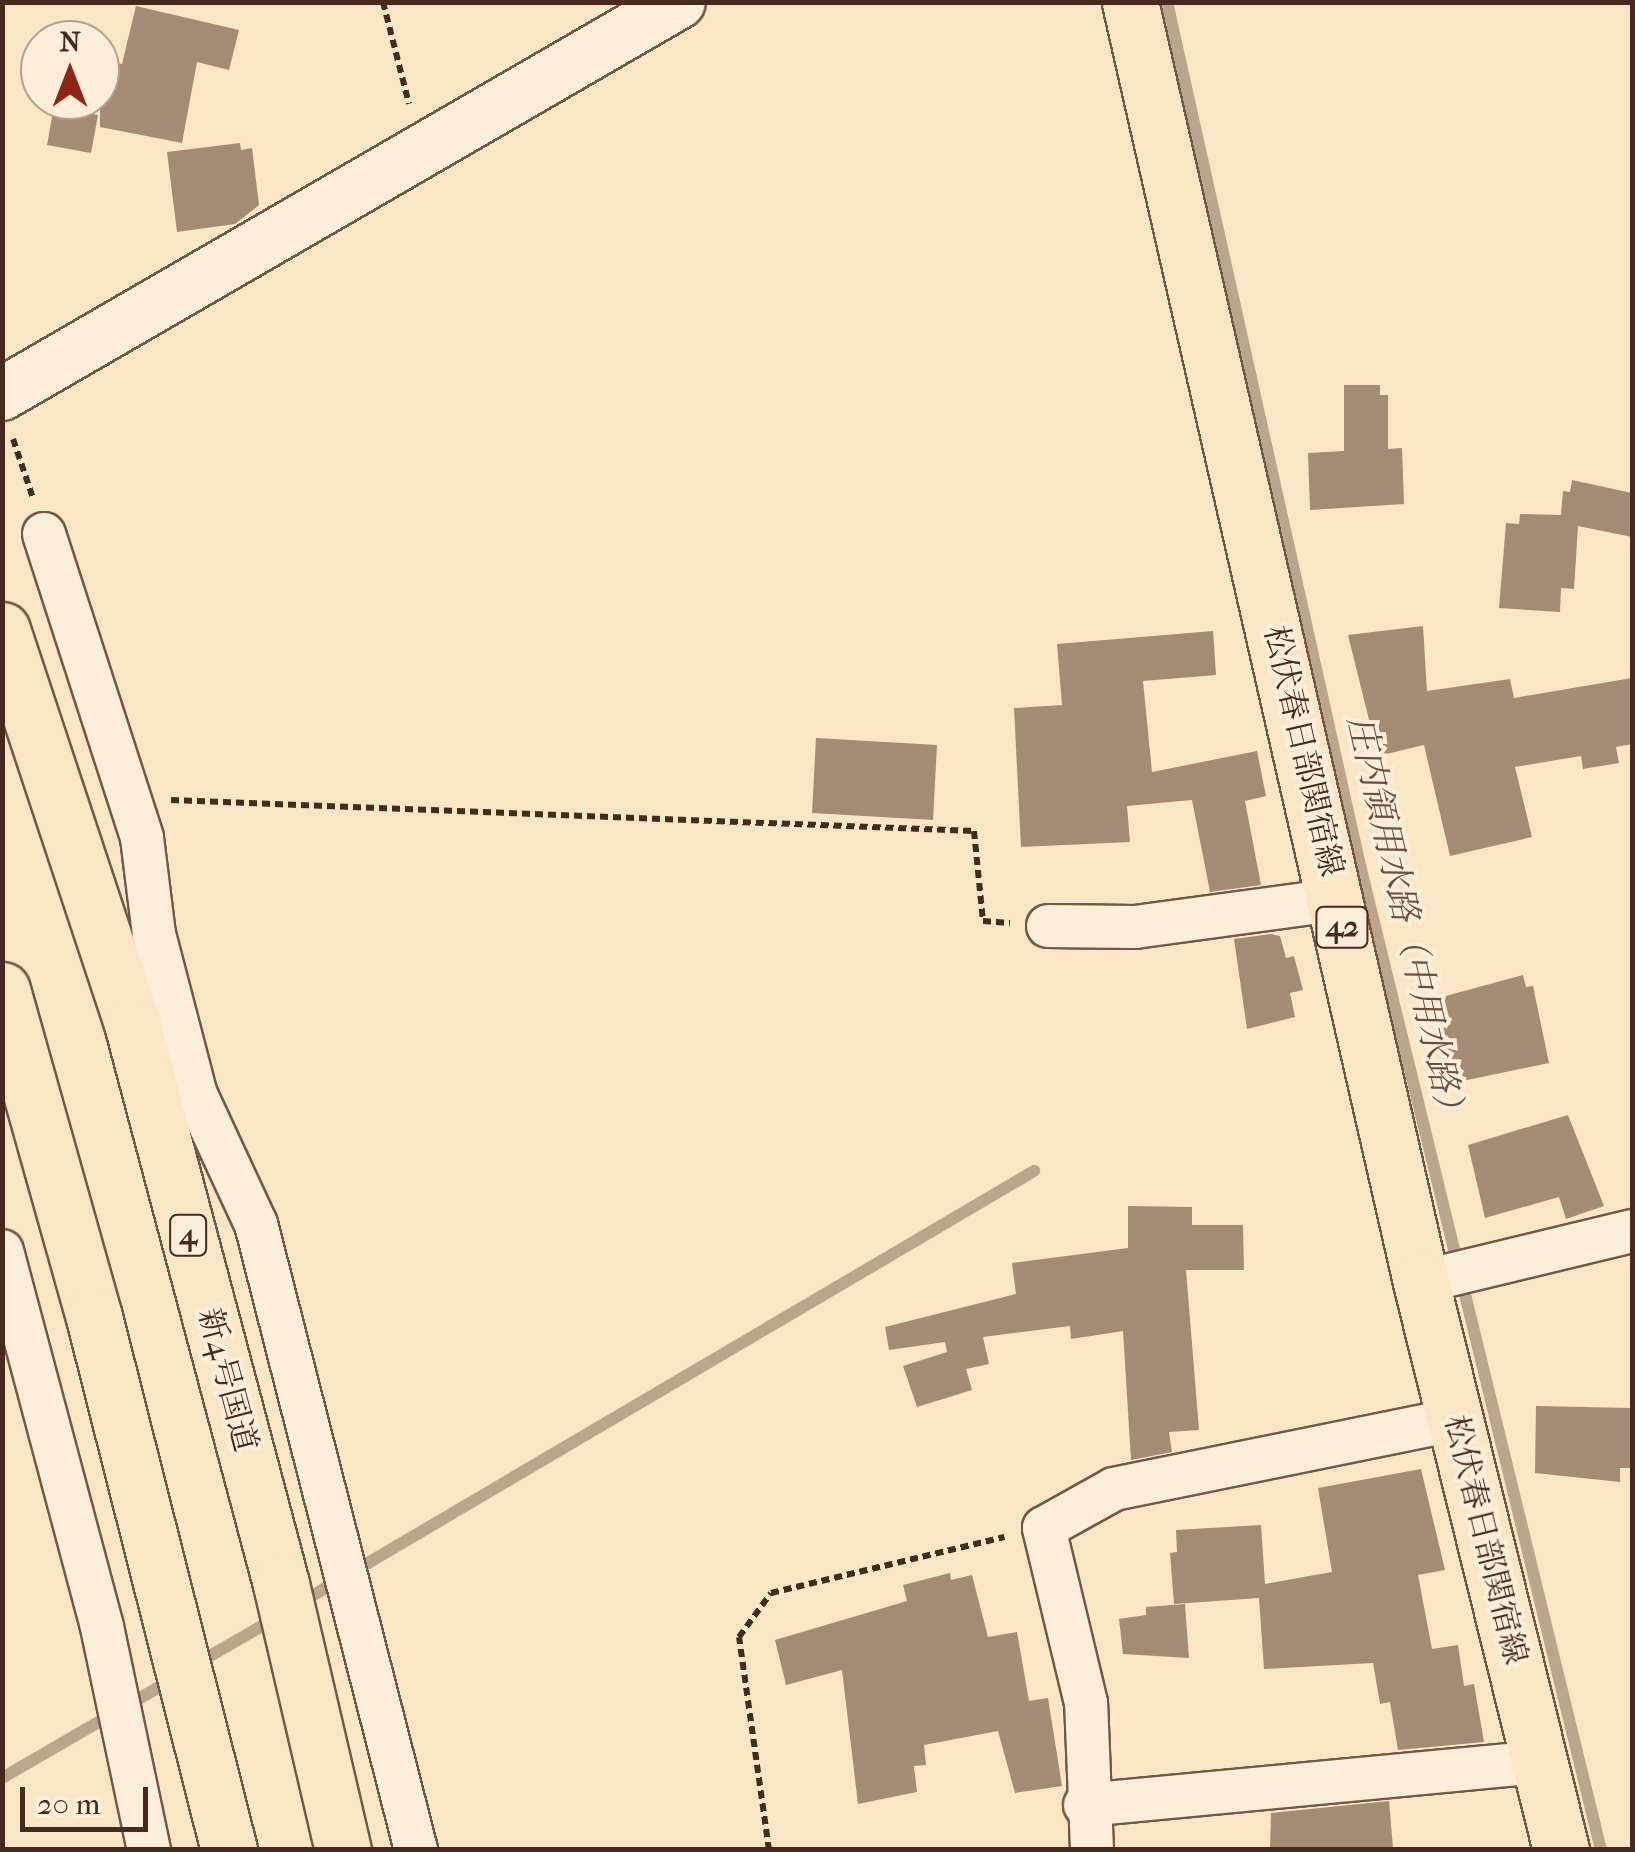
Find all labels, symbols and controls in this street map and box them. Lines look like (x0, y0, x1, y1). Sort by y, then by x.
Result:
north arrow (20, 20, 120, 120)
text: N (59, 25, 81, 58)
street label: 松伏春日部関宿線 (1255, 622, 1351, 880)
water label: 庄内領用水路（中用水路） (1338, 712, 1474, 1130)
road number: 42 (1314, 902, 1370, 952)
road number: 4 (168, 1210, 208, 1260)
street label: 新4号国道 (189, 1304, 265, 1456)
street label: 松伏春日部関宿線 (1435, 1411, 1535, 1669)
scale bar (25, 1767, 152, 1829)
text: 20 m (37, 1787, 100, 1822)

